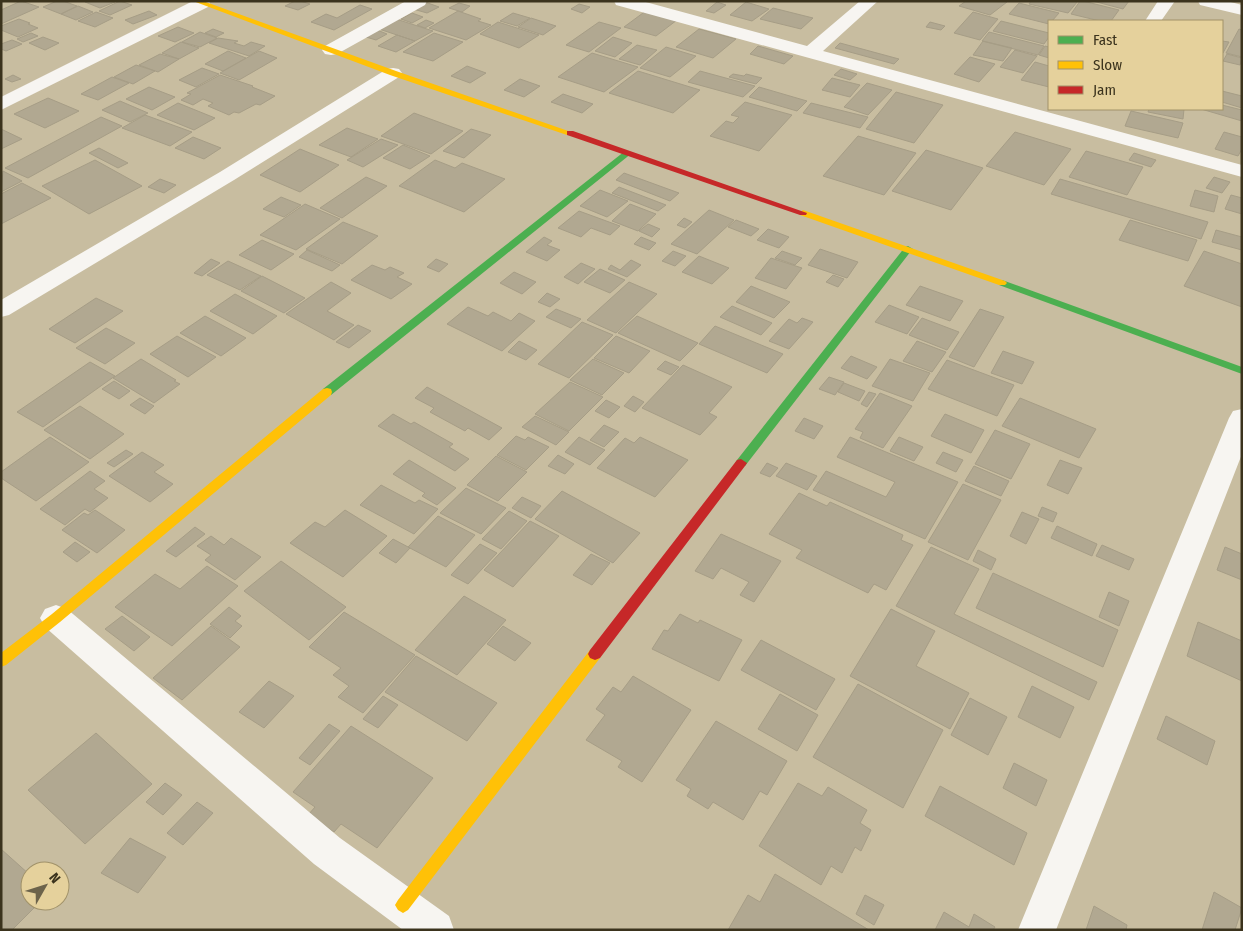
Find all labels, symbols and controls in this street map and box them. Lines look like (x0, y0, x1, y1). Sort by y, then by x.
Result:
legend (1048, 20, 1223, 110)
text: Fast (1093, 31, 1117, 49)
text: Slow (1093, 56, 1122, 74)
text: Jam (1093, 81, 1116, 99)
north arrow (20, 861, 70, 911)
text: N (45, 870, 64, 887)

